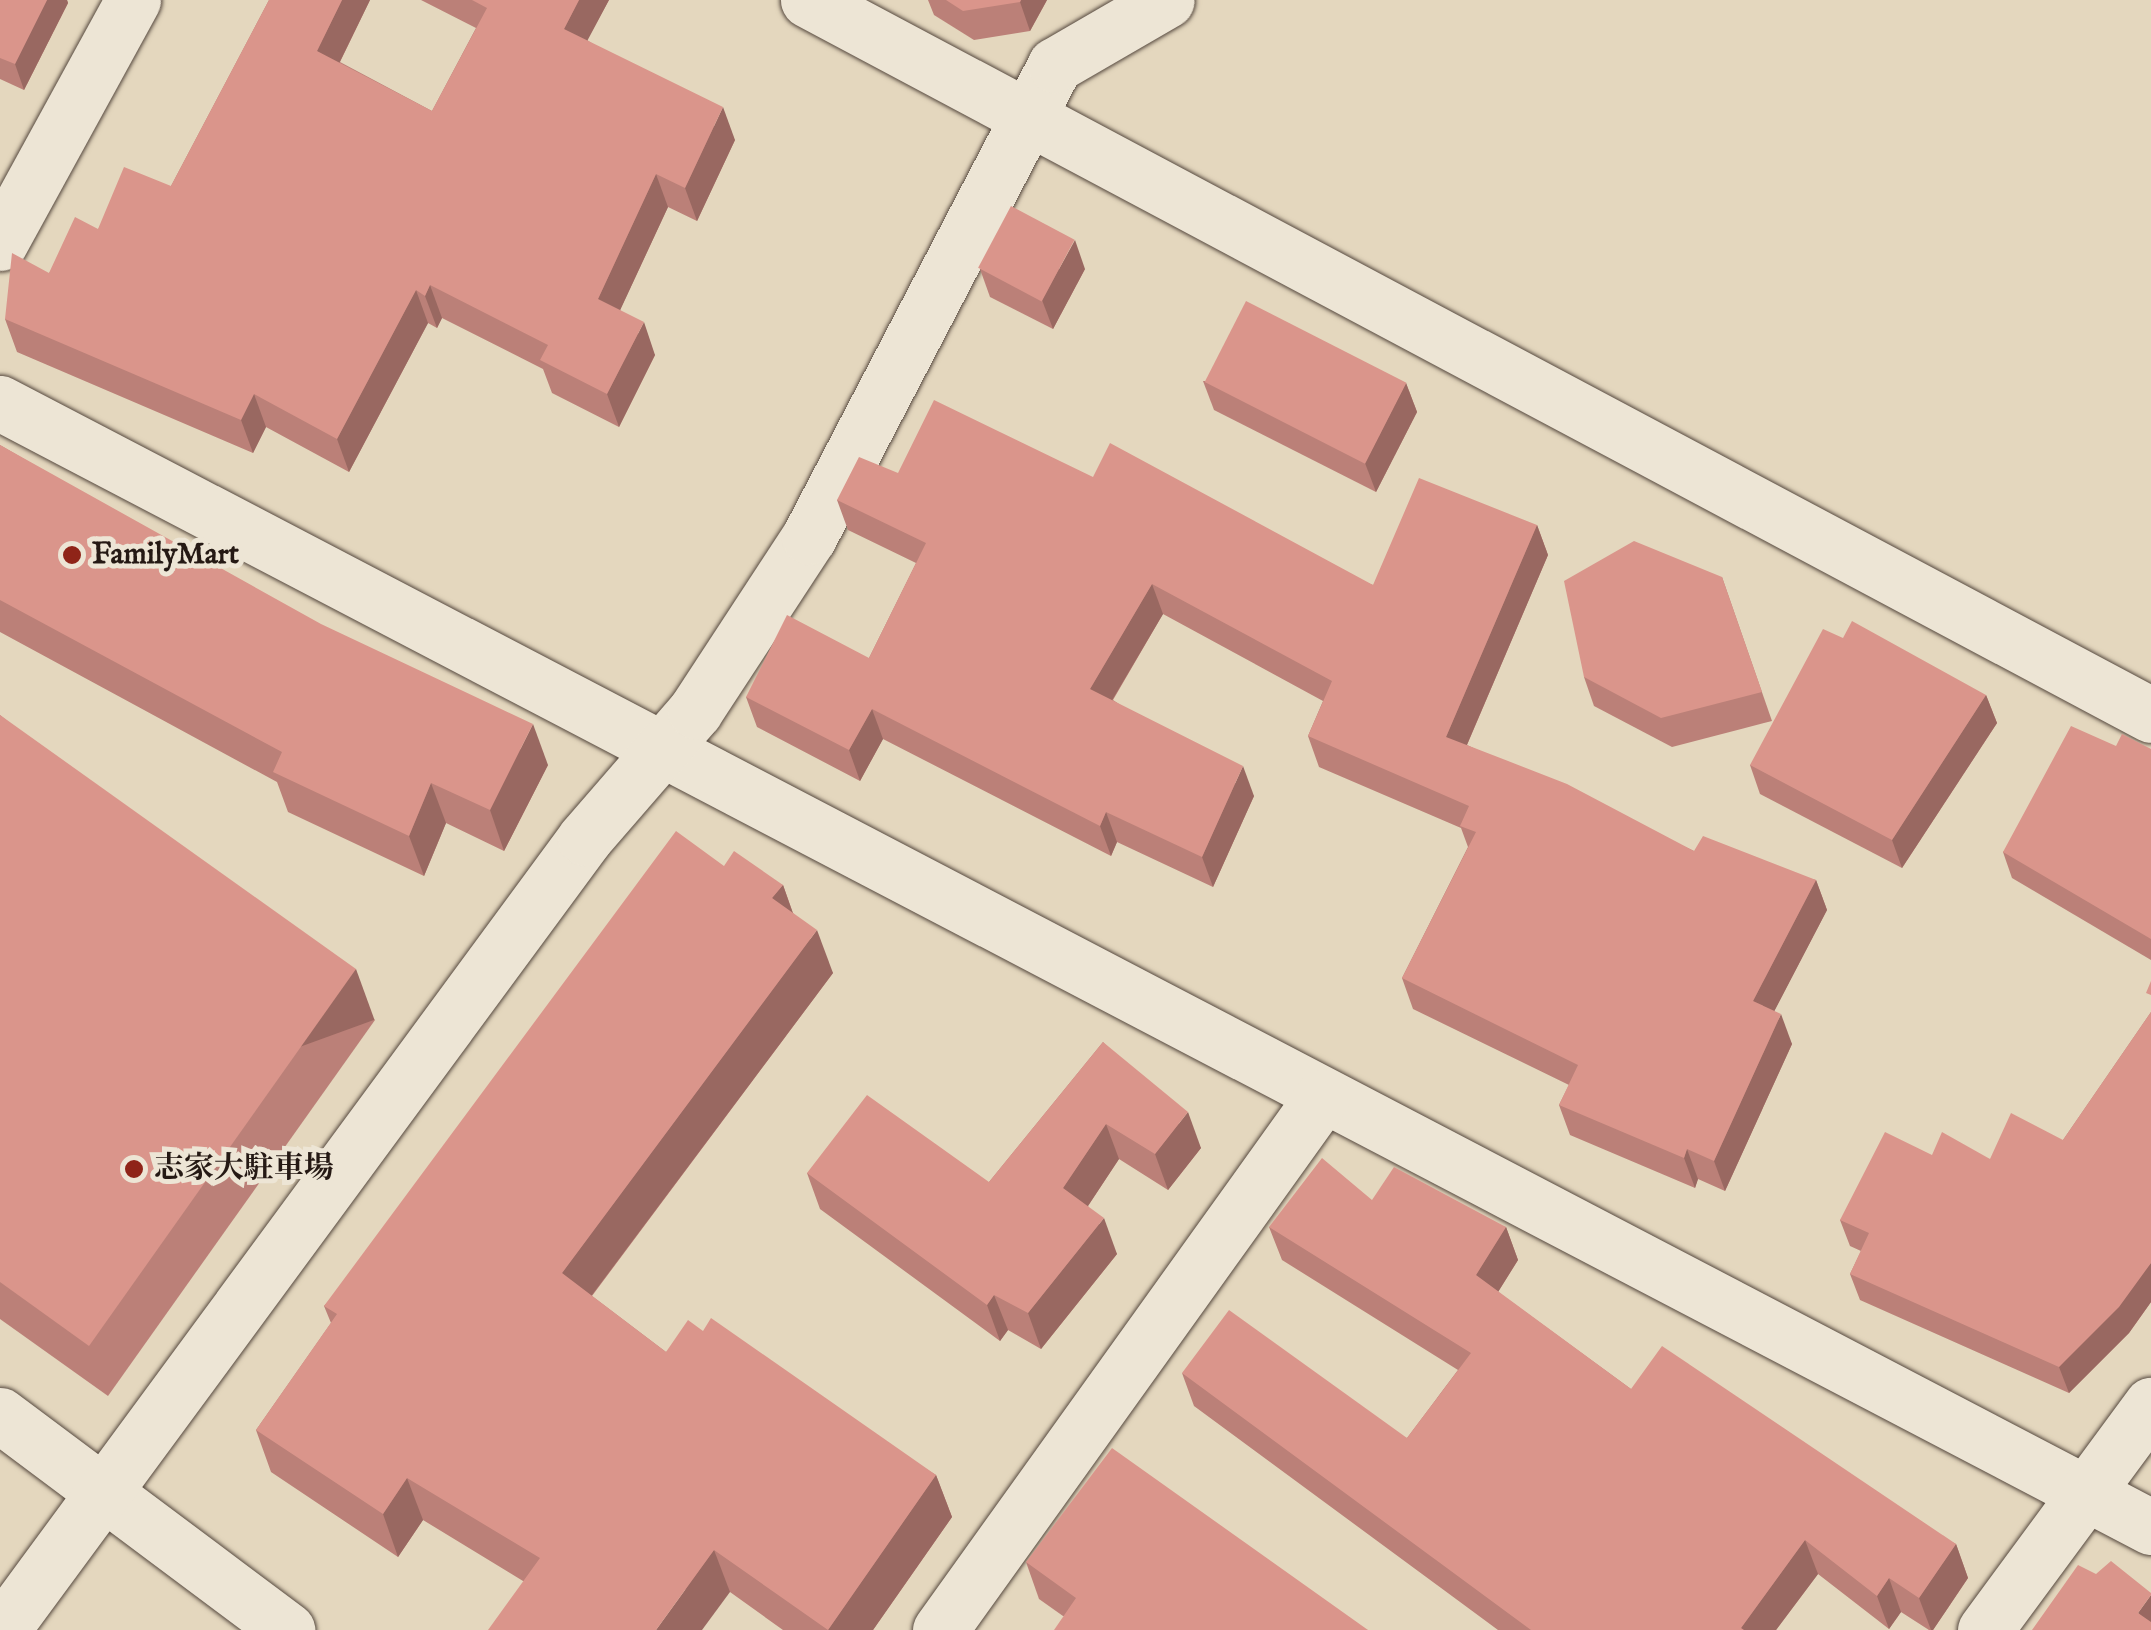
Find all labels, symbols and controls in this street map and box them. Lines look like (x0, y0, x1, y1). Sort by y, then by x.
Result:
place label: FamilyMart (92, 537, 239, 573)
marker: FamilyMart (61, 544, 83, 566)
place label: 志家大駐車場 (154, 1151, 334, 1187)
marker: 志家大駐車場 (123, 1158, 145, 1180)

